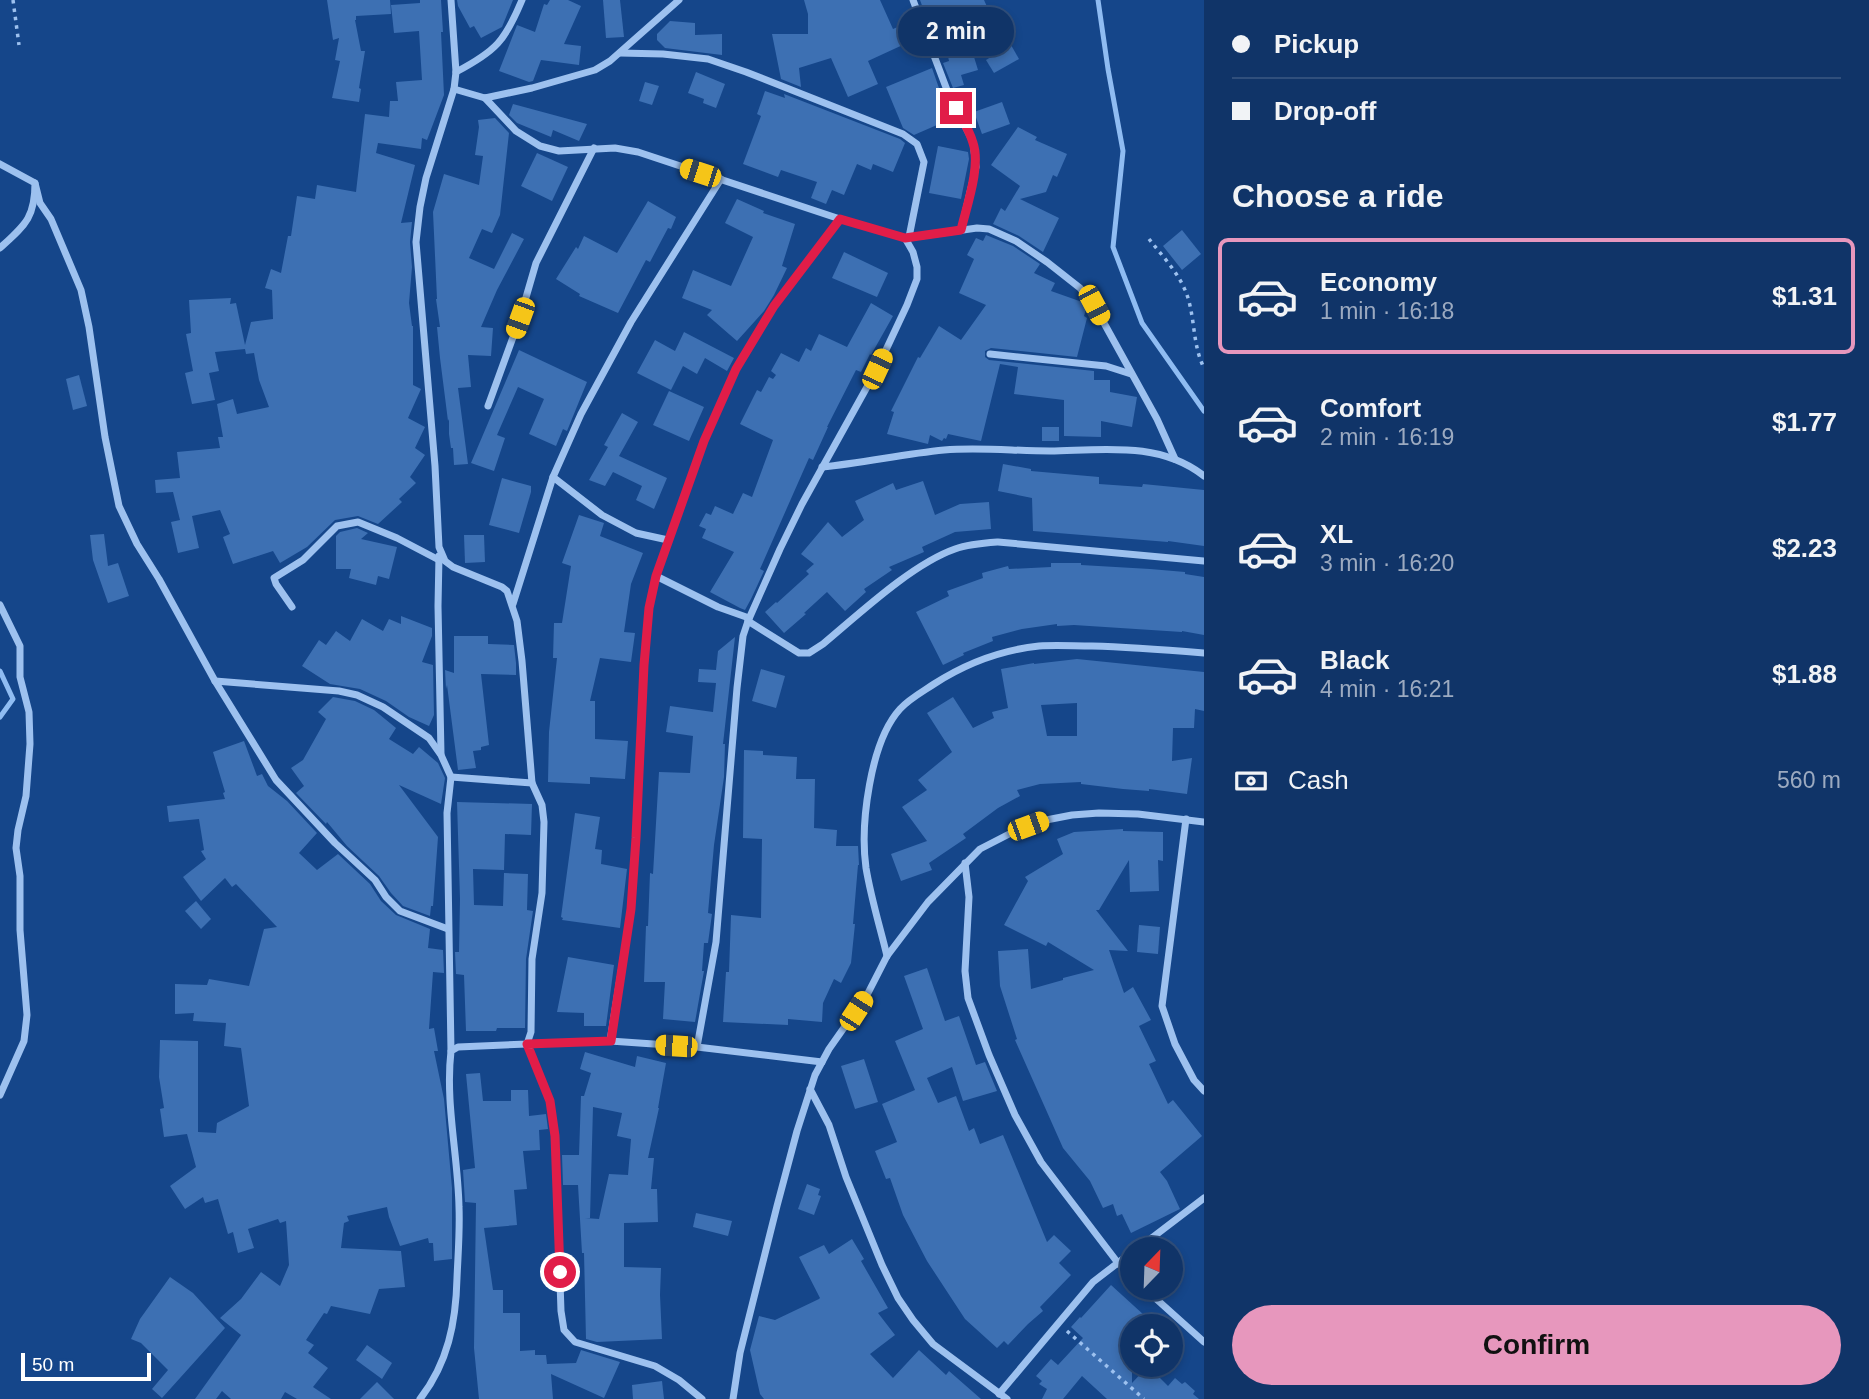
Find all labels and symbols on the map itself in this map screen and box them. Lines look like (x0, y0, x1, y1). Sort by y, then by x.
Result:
callout: 2 min (898, 7, 1014, 56)
route end (940, 92, 972, 124)
car (677, 157, 724, 189)
car (1075, 282, 1114, 328)
car (503, 295, 538, 341)
car (859, 346, 896, 392)
car (1005, 809, 1052, 843)
car (836, 988, 877, 1034)
car (655, 1034, 698, 1058)
north arrow (1120, 1237, 1183, 1300)
route start (544, 1256, 576, 1288)
scale bar (21, 1350, 150, 1382)

